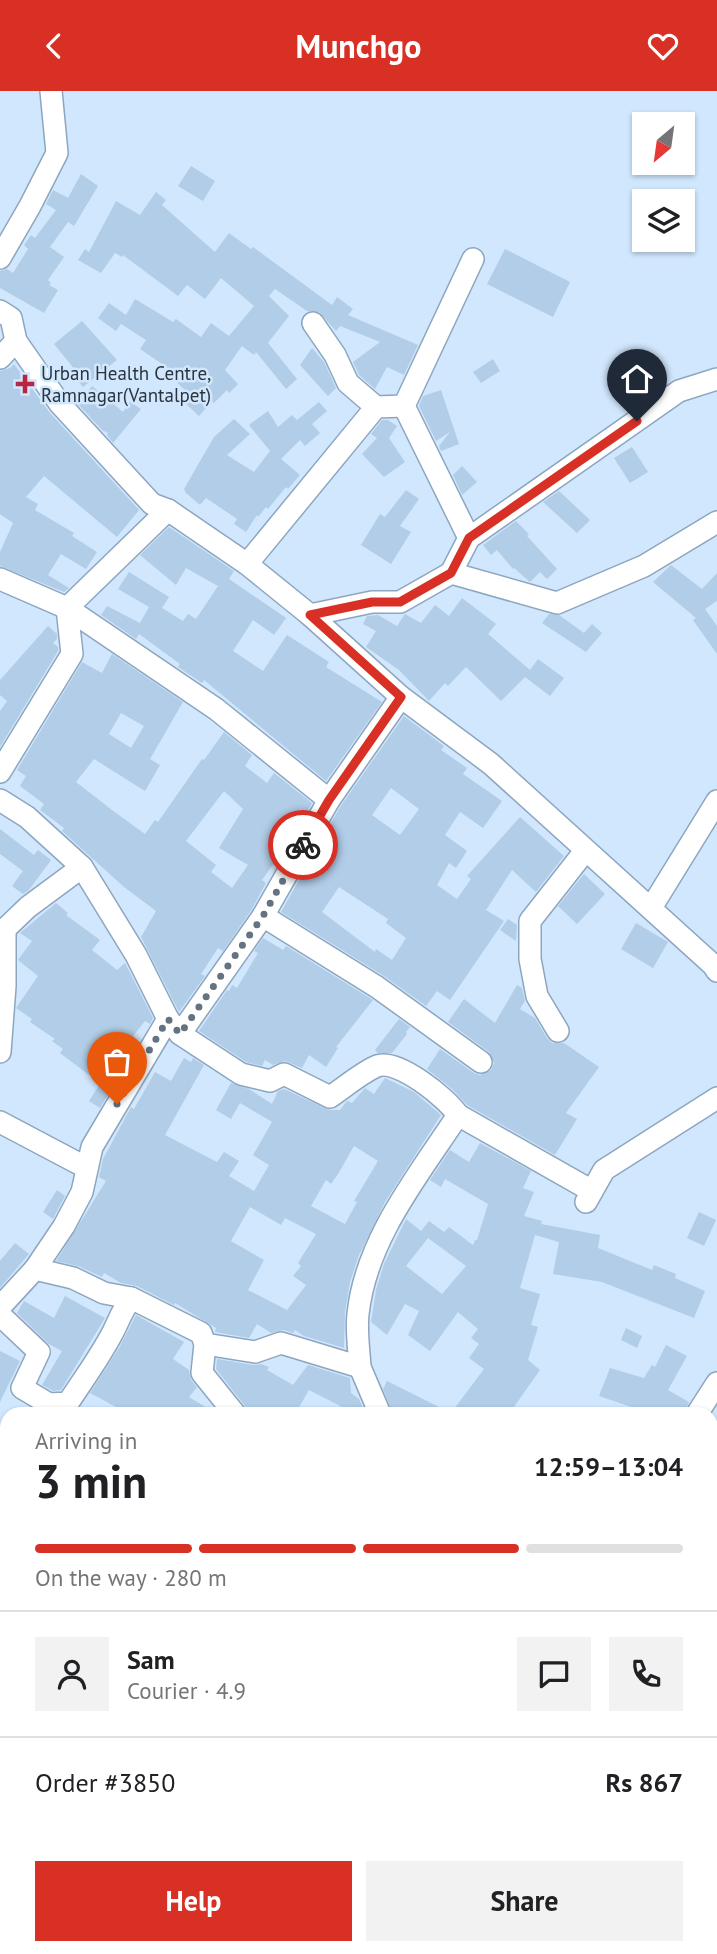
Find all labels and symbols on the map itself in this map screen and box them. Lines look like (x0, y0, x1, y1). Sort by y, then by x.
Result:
north arrow (632, 112, 695, 175)
pin (607, 349, 667, 421)
place label: Urban Health Centre, Ramnagar(Vantalpet) (41, 361, 211, 407)
marker: Urban Health Centre, Ramnagar(Vantalpet) (15, 374, 35, 394)
courier (268, 810, 338, 880)
pin (87, 1032, 147, 1104)

